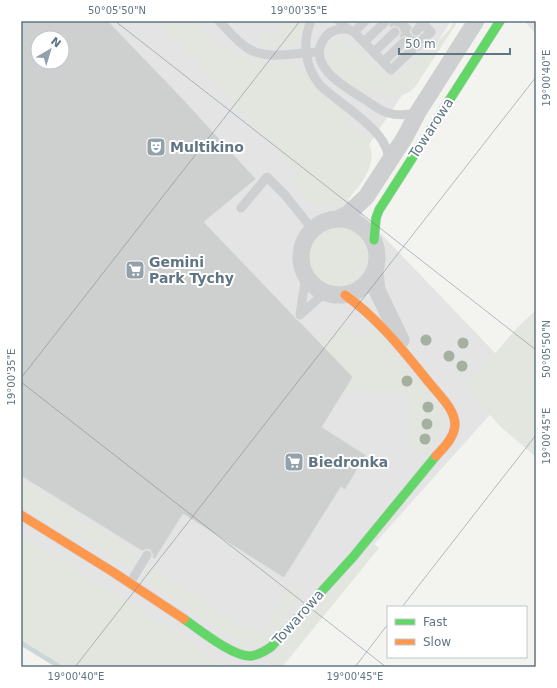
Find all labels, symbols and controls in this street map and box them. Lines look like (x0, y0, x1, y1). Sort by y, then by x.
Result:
text: 50°05'50"N (88, 5, 146, 16)
text: 19°00'35"E (271, 5, 327, 16)
north arrow (30, 30, 70, 70)
scale bar (399, 30, 510, 56)
text: N (48, 35, 63, 50)
text: 50 m (405, 37, 436, 51)
text: 19°00'40"E (541, 50, 552, 106)
street label: Towarowa (405, 95, 456, 162)
theatre icon: Multikino (145, 136, 167, 158)
place label: Multikino (170, 139, 244, 155)
place label: Gemini Park Tychy (149, 254, 234, 286)
supermarket icon: Gemini Park Tychy (124, 259, 146, 281)
text: 50°05'50"N (541, 320, 552, 378)
text: 19°00'35"E (6, 349, 17, 405)
text: 19°00'45"E (541, 408, 552, 464)
supermarket icon: Biedronka (283, 451, 305, 473)
place label: Biedronka (308, 454, 388, 470)
street label: Towarowa (268, 586, 327, 649)
legend (387, 606, 527, 658)
text: Fast (423, 615, 447, 629)
text: Slow (423, 635, 451, 649)
text: 19°00'40"E (48, 671, 104, 682)
text: 19°00'45"E (327, 671, 383, 682)

